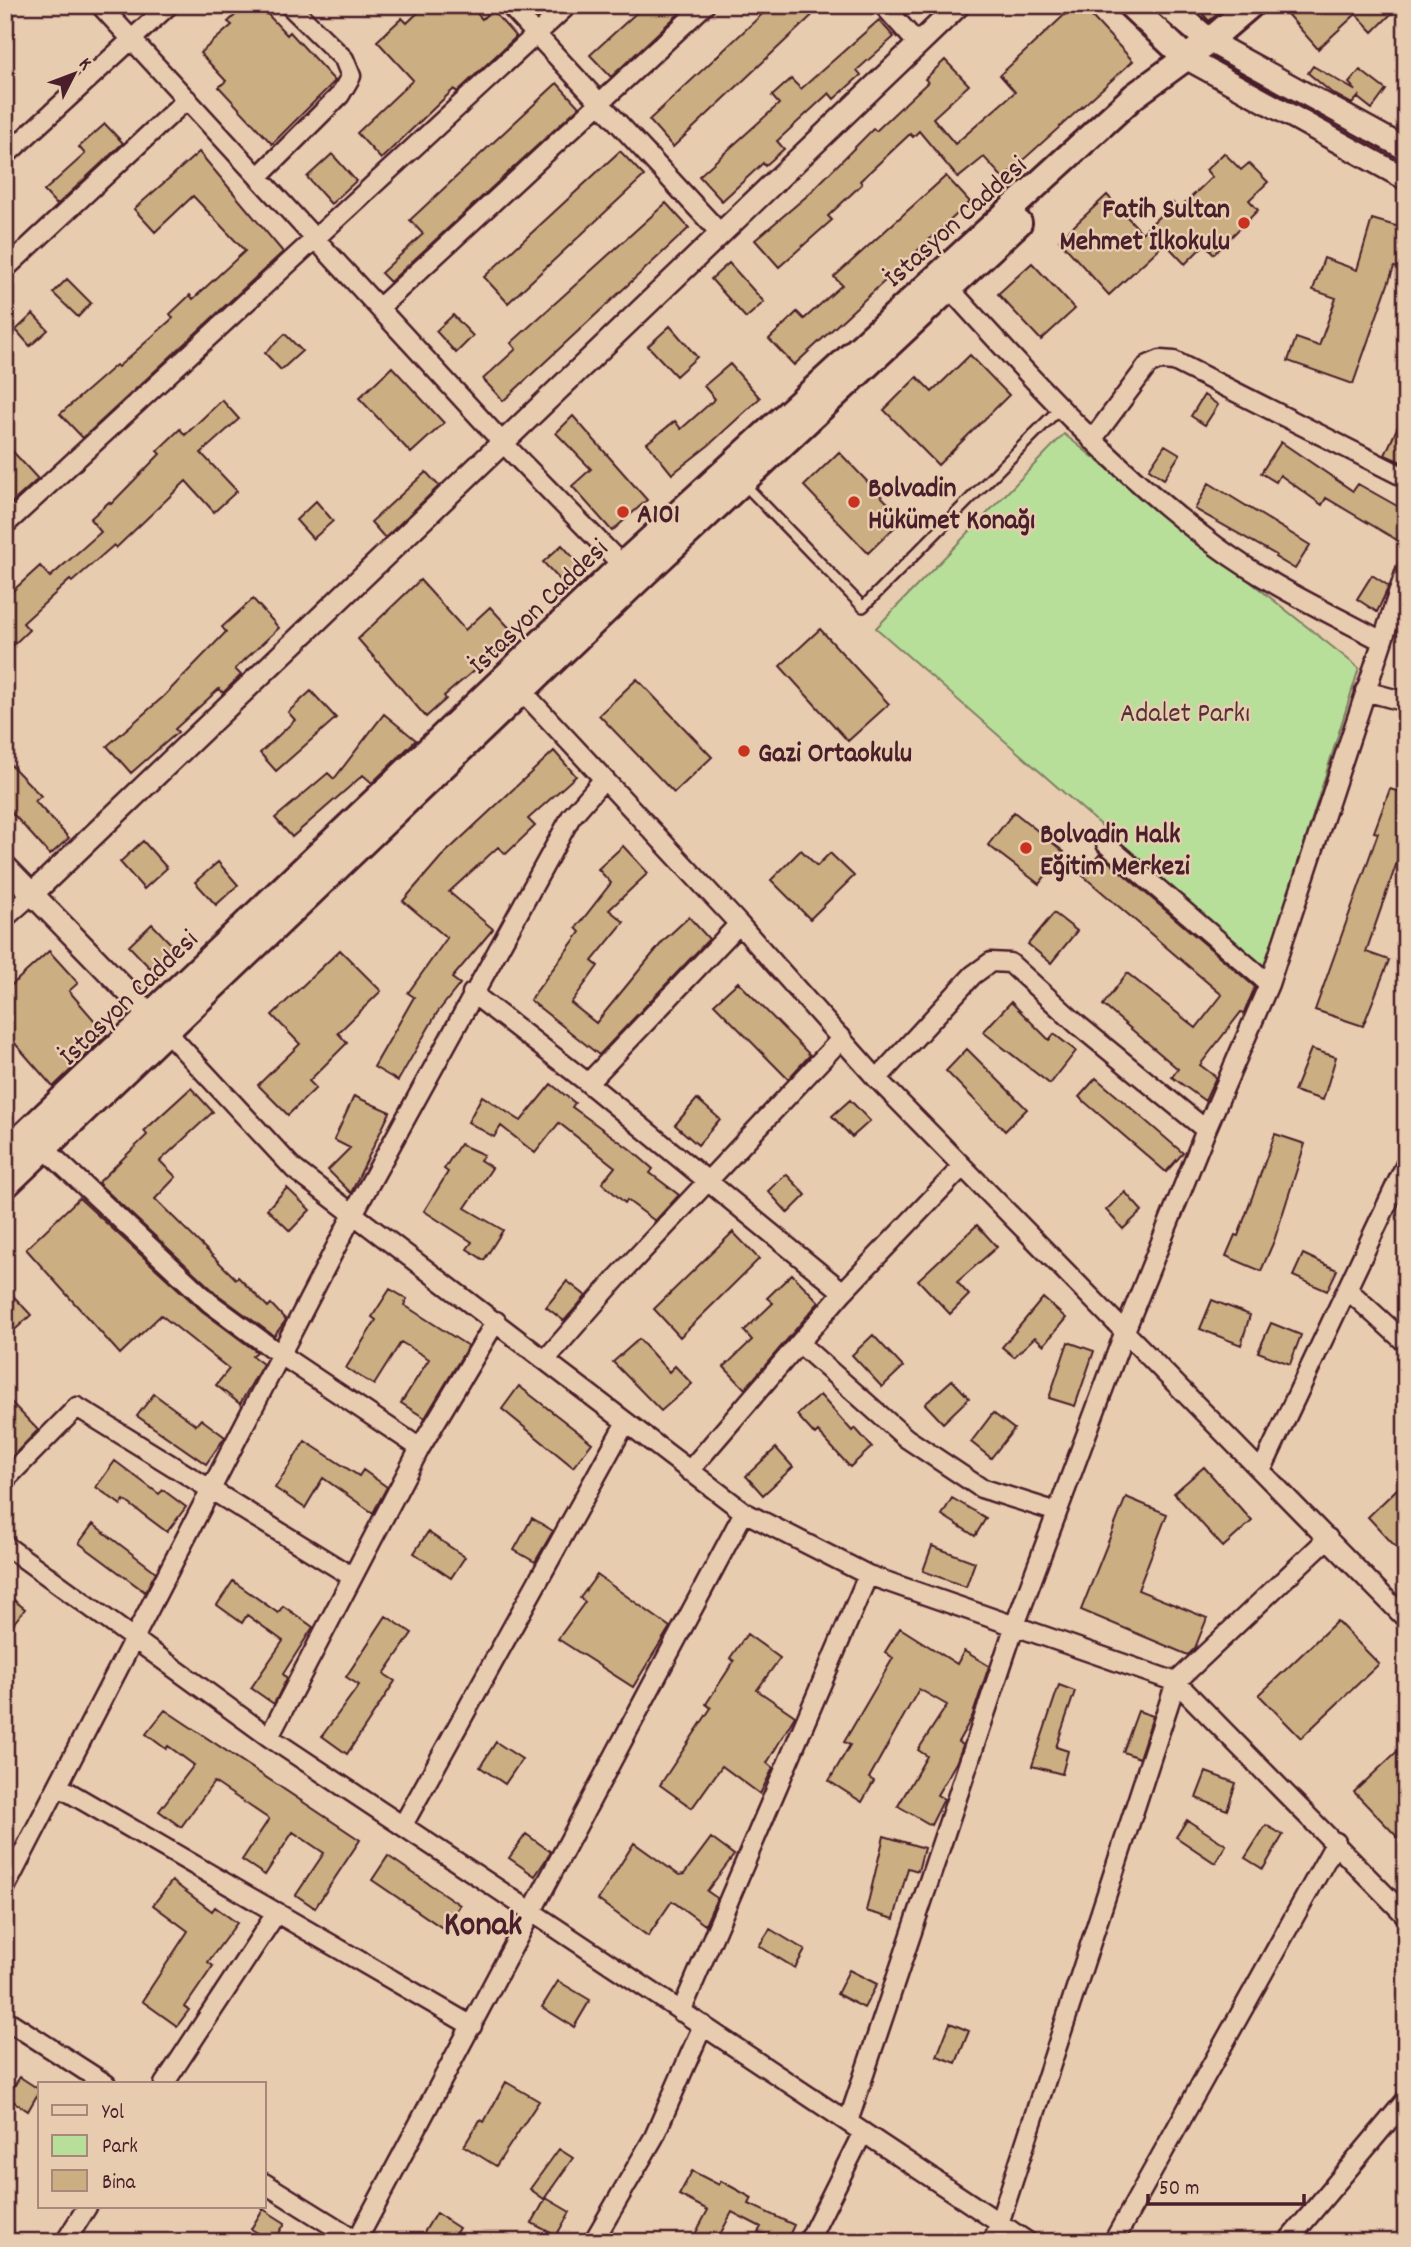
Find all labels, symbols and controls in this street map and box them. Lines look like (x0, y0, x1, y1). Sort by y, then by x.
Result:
north arrow (38, 38, 108, 108)
text: K (71, 53, 97, 77)
street label: İstasyon Caddesi (877, 148, 1038, 299)
place label: Fatih Sultan Mehmet İlkokulu (1059, 192, 1230, 264)
marker: Fatih Sultan Mehmet İlkokulu (1236, 215, 1252, 231)
place label: Bolvadin Hükümet Konağı (868, 471, 1035, 543)
marker: Bolvadin Hükümet Konağı (846, 494, 862, 510)
place label: A101 (637, 497, 680, 537)
marker: A101 (615, 504, 631, 520)
street label: İstasyon Caddesi (462, 532, 619, 686)
park label: Adalet Parkı (1120, 696, 1250, 736)
place label: Gazi Ortaokulu (758, 736, 912, 776)
marker: Gazi Ortaokulu (736, 743, 752, 759)
place label: Bolvadin Halk Eğitim Merkezi (1040, 817, 1190, 889)
marker: Bolvadin Halk Eğitim Merkezi (1018, 840, 1034, 856)
street label: İstasyon Caddesi (52, 923, 209, 1077)
district label: Konak (444, 1902, 522, 1952)
legend (38, 2082, 266, 2208)
text: Yol (102, 2099, 124, 2129)
text: Park (102, 2133, 138, 2163)
scale bar (1148, 2163, 1304, 2207)
text: Bina (102, 2169, 136, 2199)
text: 50 m (1159, 2175, 1199, 2205)

